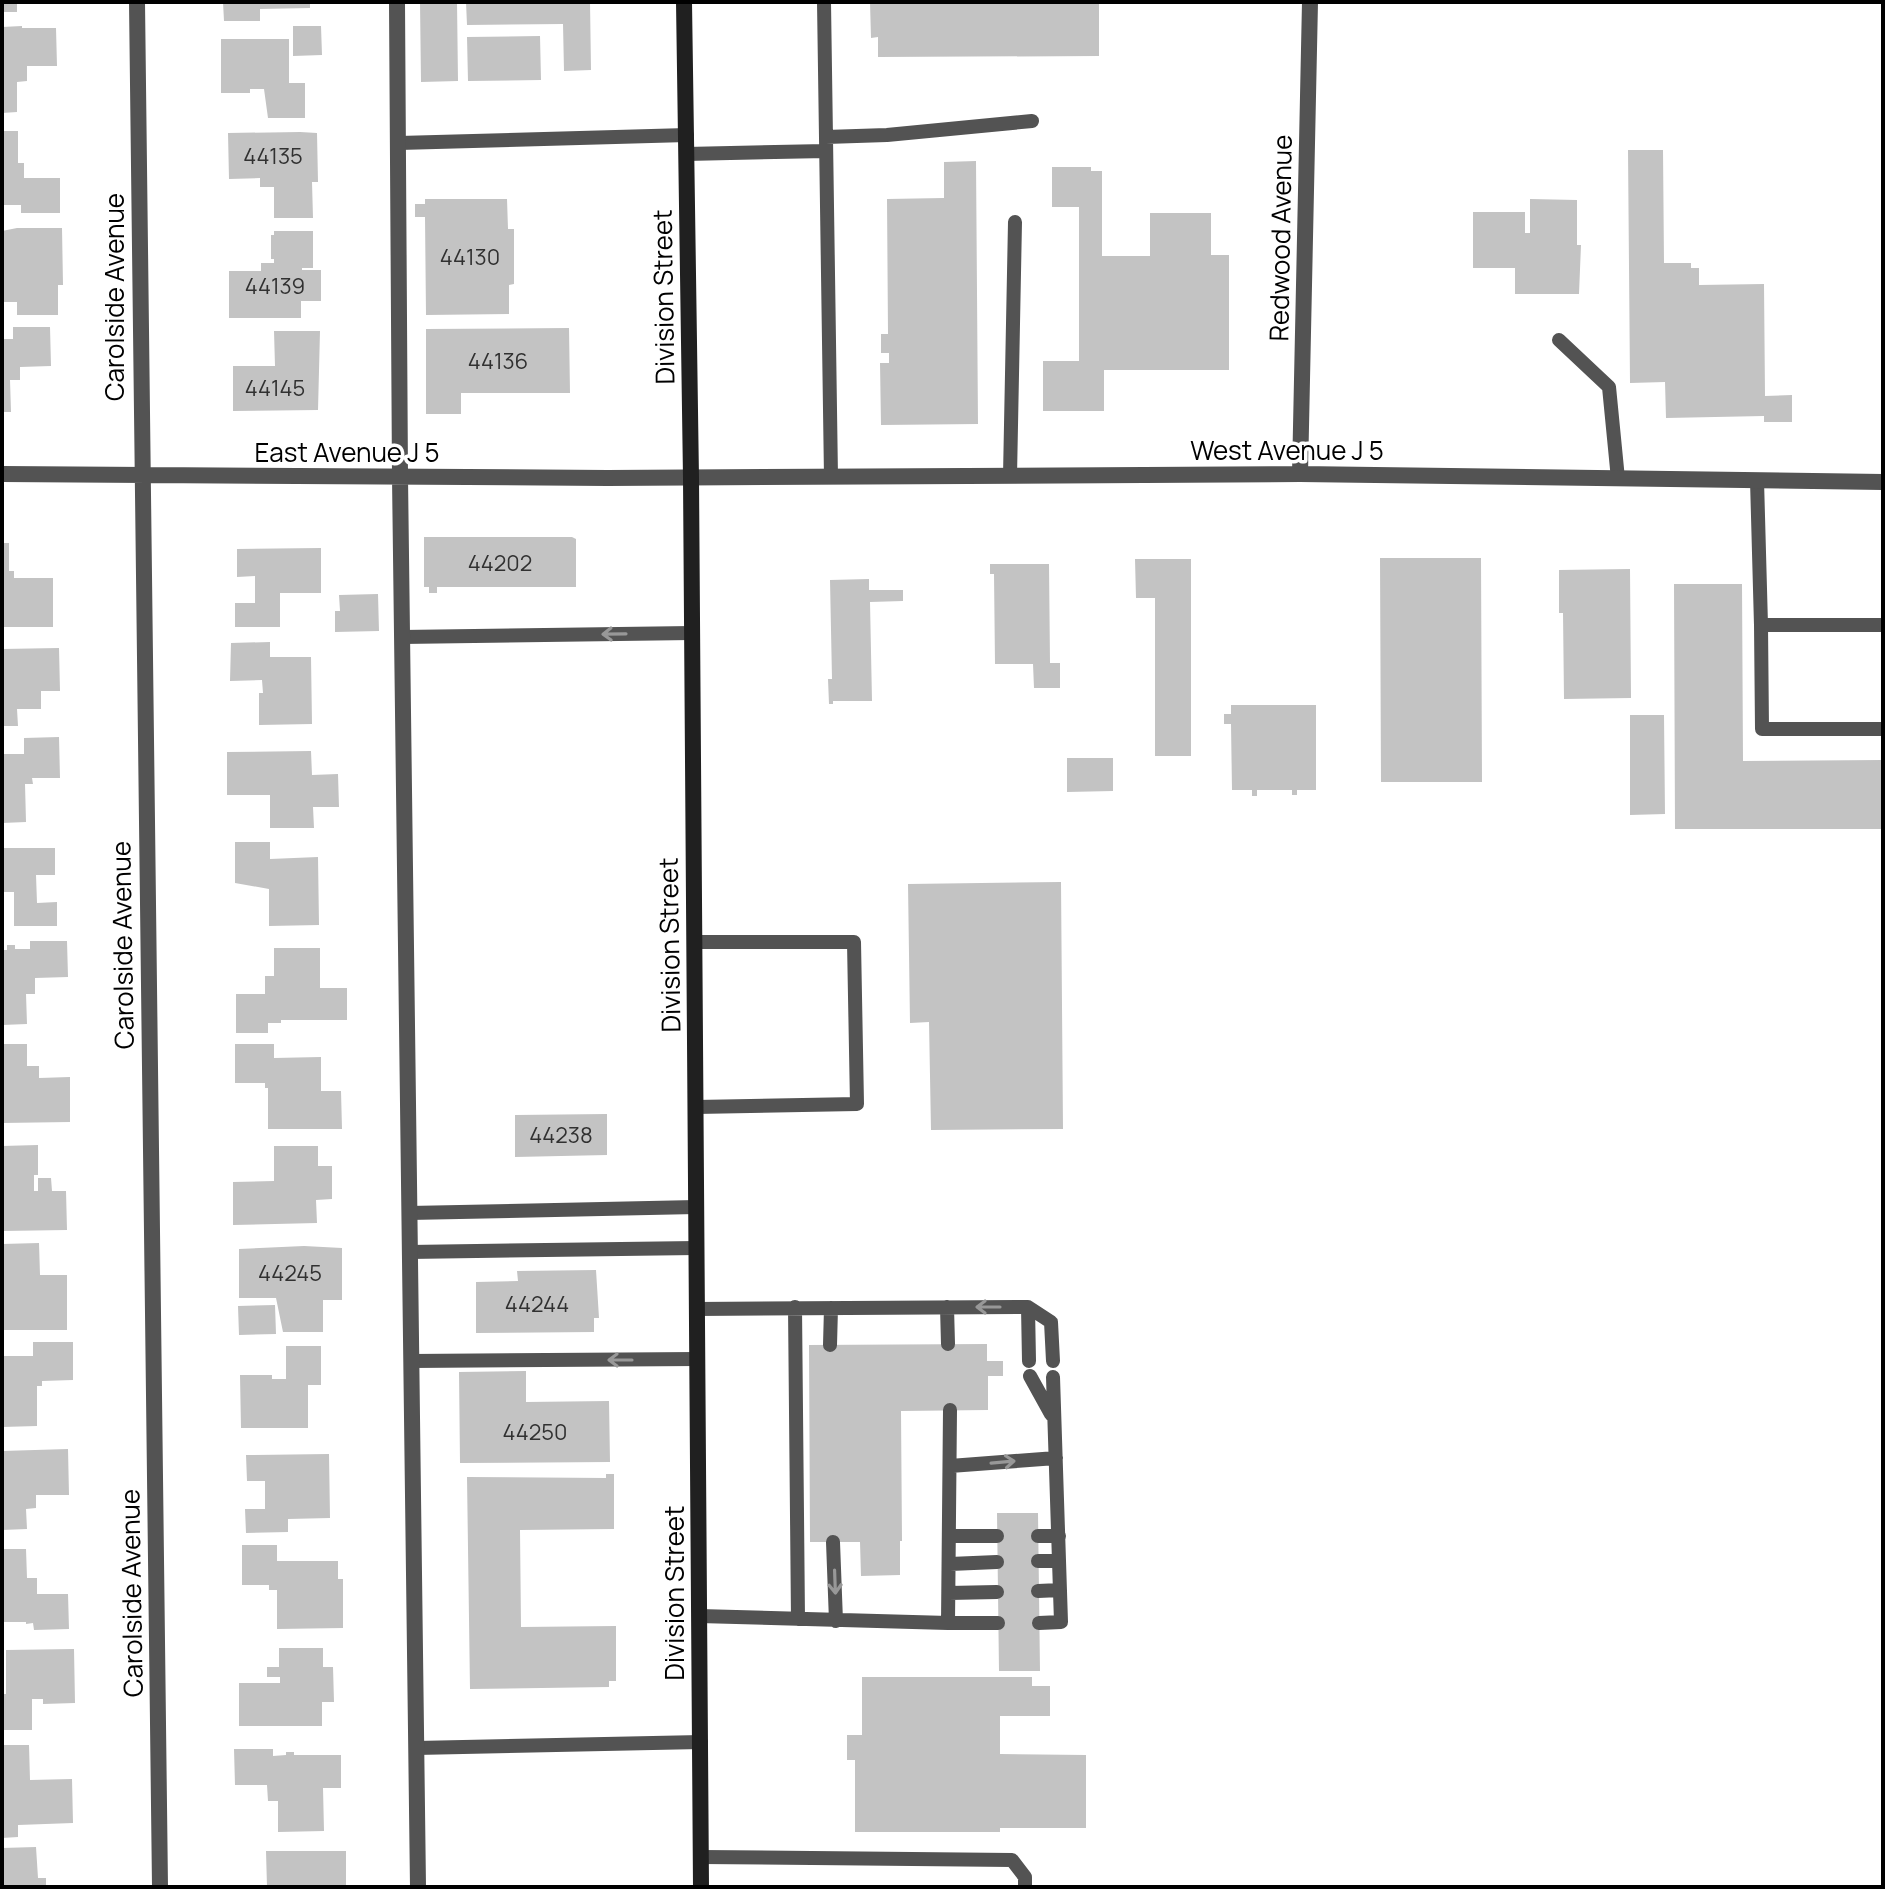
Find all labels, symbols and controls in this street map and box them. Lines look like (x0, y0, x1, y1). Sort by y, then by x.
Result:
street label: Redwood Avenue (1260, 134, 1300, 342)
house number: 44135 (243, 141, 303, 171)
street label: Carolside Avenue (96, 193, 132, 401)
street label: Division Street (643, 209, 683, 385)
house number: 44130 (440, 242, 500, 272)
house number: 44139 (245, 271, 305, 301)
house number: 44136 (468, 346, 528, 376)
house number: 44145 (245, 373, 305, 403)
street label: West Avenue J 5 (1190, 432, 1384, 468)
street label: East Avenue J 5 (254, 434, 440, 470)
house number: 44202 (468, 548, 532, 578)
one-way arrow (601, 626, 628, 642)
street label: Carolside Avenue (102, 841, 142, 1049)
street label: Division Street (649, 857, 689, 1033)
house number: 44238 (529, 1120, 593, 1150)
house number: 44245 (258, 1258, 322, 1288)
house number: 44244 (505, 1289, 569, 1319)
one-way arrow (975, 1299, 1002, 1315)
one-way arrow (607, 1352, 634, 1368)
house number: 44250 (503, 1417, 567, 1447)
one-way arrow (989, 1454, 1016, 1469)
street label: Carolside Avenue (111, 1489, 151, 1697)
street label: Division Street (656, 1506, 692, 1680)
one-way arrow (827, 1568, 842, 1595)

